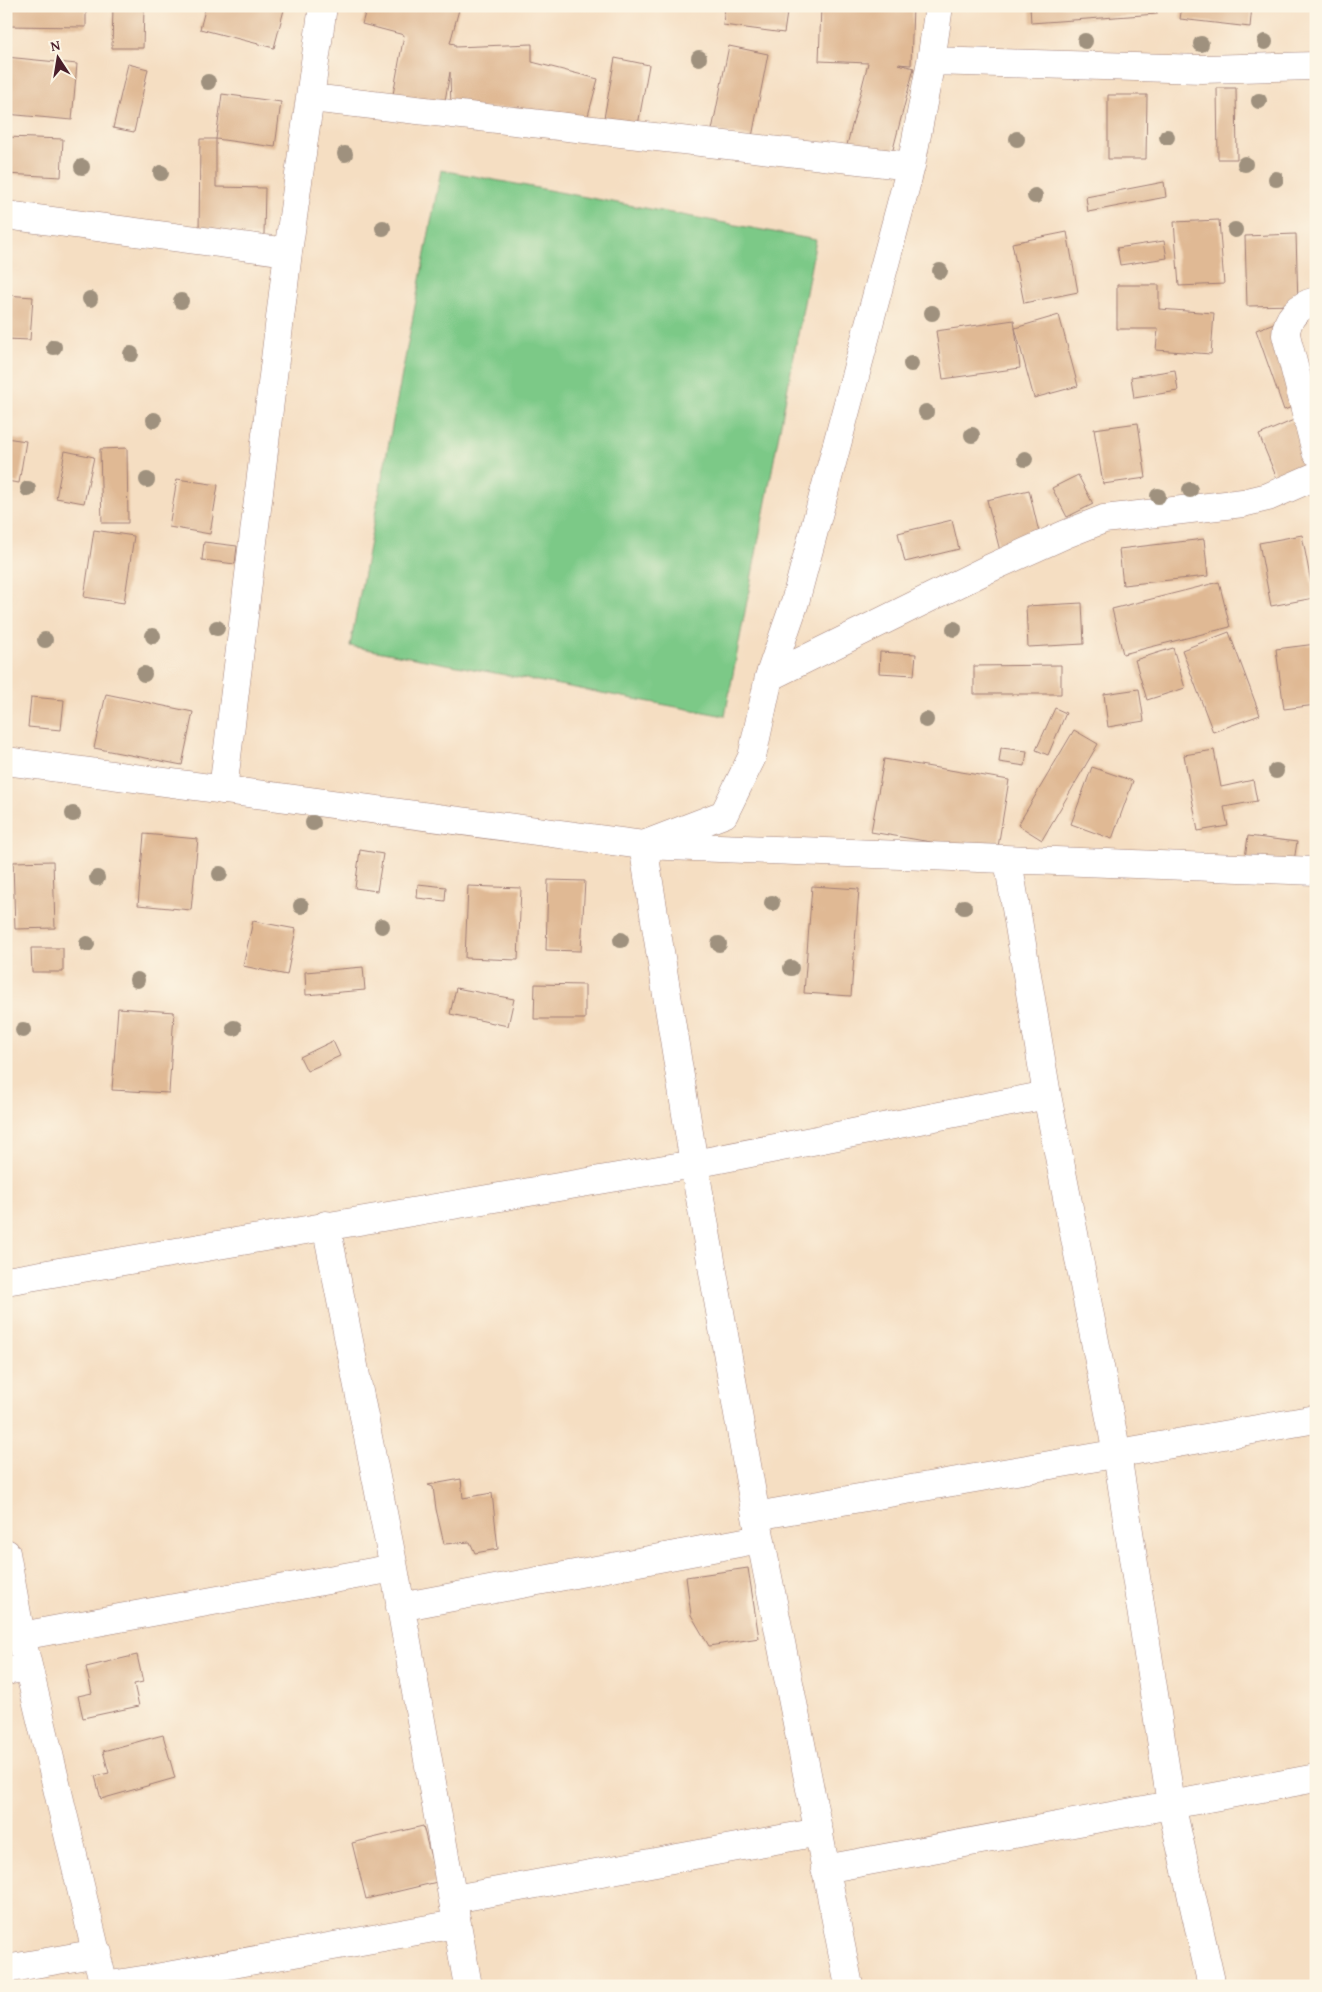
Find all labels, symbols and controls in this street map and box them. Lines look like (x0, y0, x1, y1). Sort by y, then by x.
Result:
north arrow (32, 32, 82, 82)
text: N (49, 34, 63, 56)

